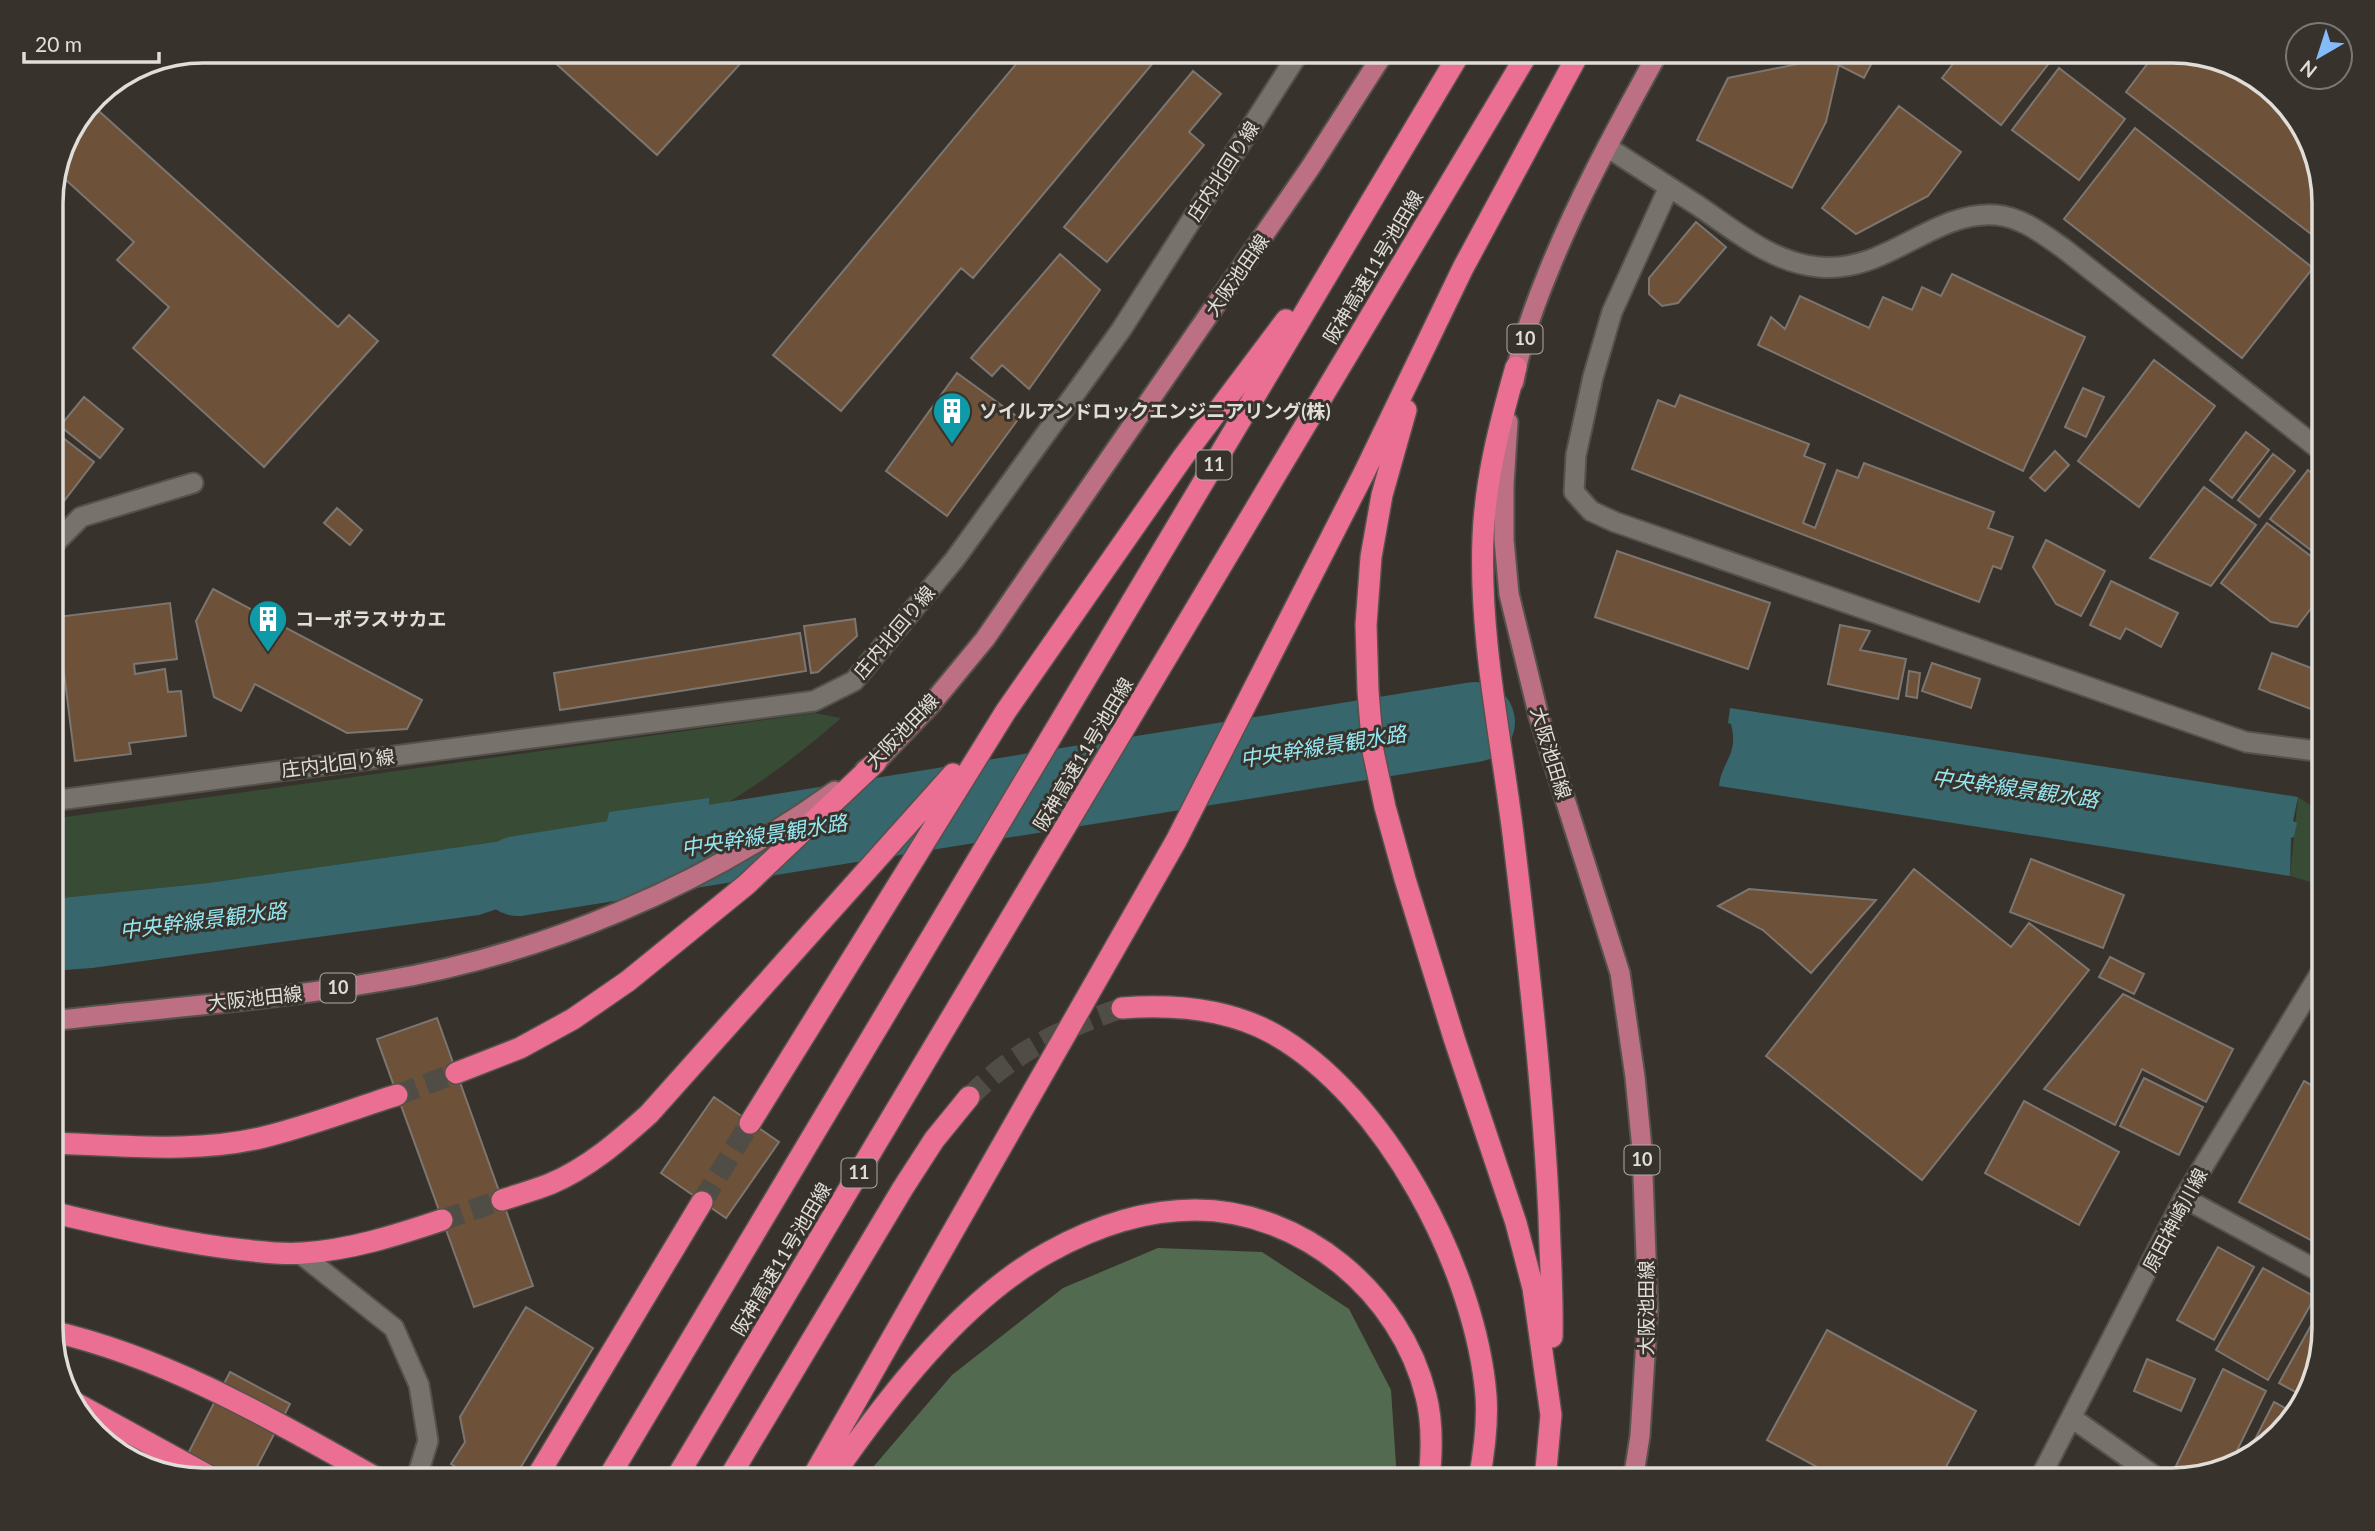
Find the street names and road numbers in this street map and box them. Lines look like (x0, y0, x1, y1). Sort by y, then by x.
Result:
street label: 庄内北回り線 (1182, 117, 1263, 225)
street label: 阪神高速11号池田線 (1318, 186, 1427, 347)
street label: 大阪池田線 (1200, 229, 1273, 320)
road number: 10 (1508, 324, 1542, 354)
road number: 11 (1196, 450, 1232, 480)
street label: 庄内北回り線 (848, 581, 939, 683)
street label: 阪神高速11号池田線 (1028, 673, 1137, 834)
street label: 大阪池田線 (860, 688, 943, 773)
street label: 大阪池田線 (1527, 704, 1576, 802)
street label: 庄内北回り線 (280, 744, 396, 781)
road number: 10 (320, 973, 356, 1002)
street label: 大阪池田線 (206, 981, 303, 1014)
road number: 10 (1624, 1146, 1660, 1175)
road number: 11 (842, 1158, 876, 1188)
street label: 原田神崎川線 (2138, 1164, 2211, 1275)
street label: 阪神高速11号池田線 (726, 1178, 835, 1339)
street label: 大阪池田線 (1634, 1260, 1657, 1356)

